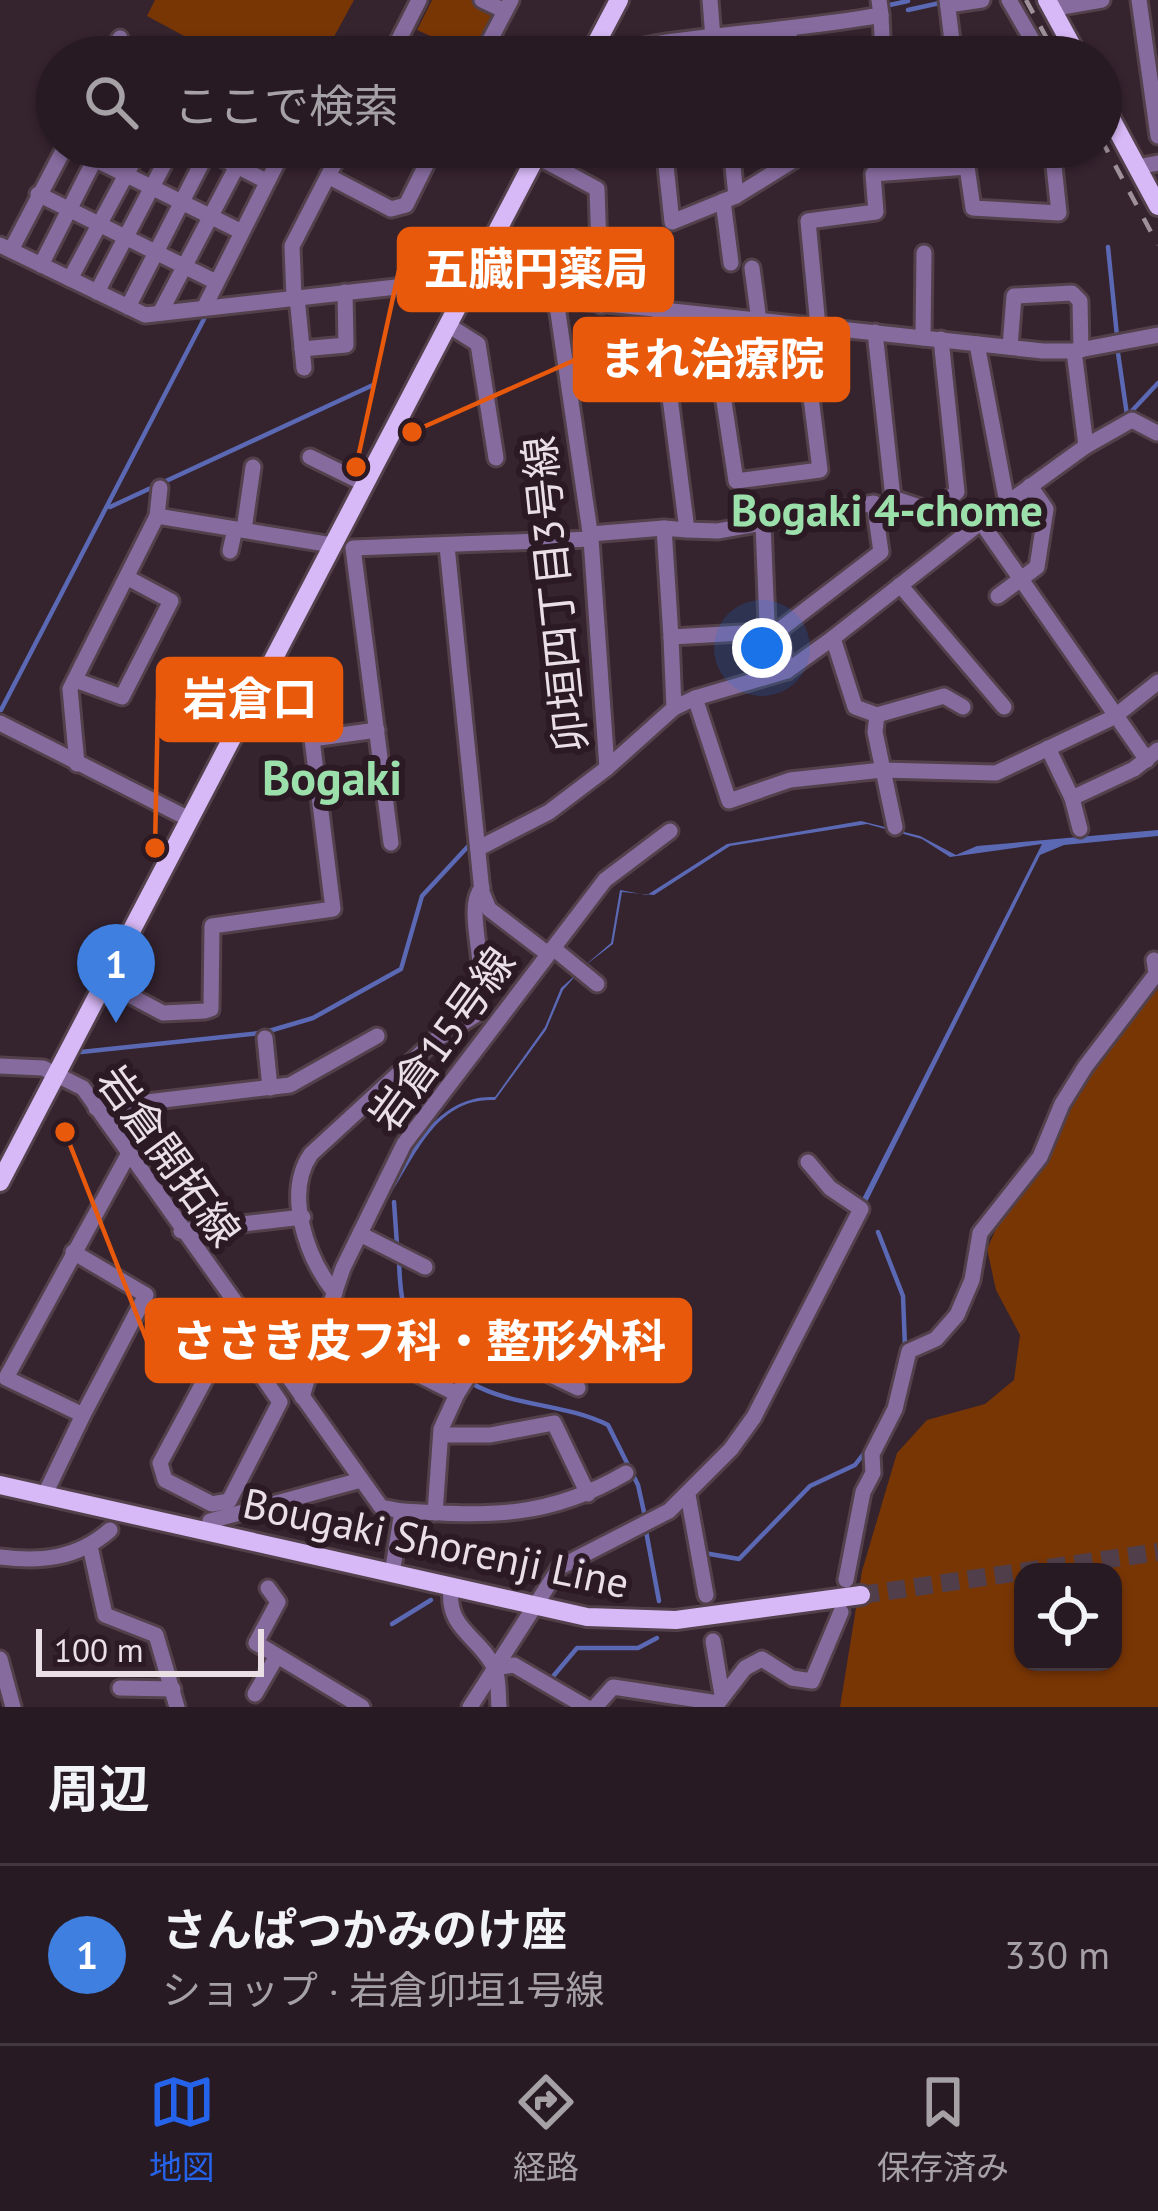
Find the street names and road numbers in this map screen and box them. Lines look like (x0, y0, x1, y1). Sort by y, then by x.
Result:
street label: 卯垣四丁目3号線 (511, 434, 598, 755)
street label: 岩倉15号線 (357, 936, 527, 1141)
street label: 岩倉開拓線 (85, 1055, 253, 1257)
street label: Bougaki Shorenji Line (238, 1475, 634, 1610)

